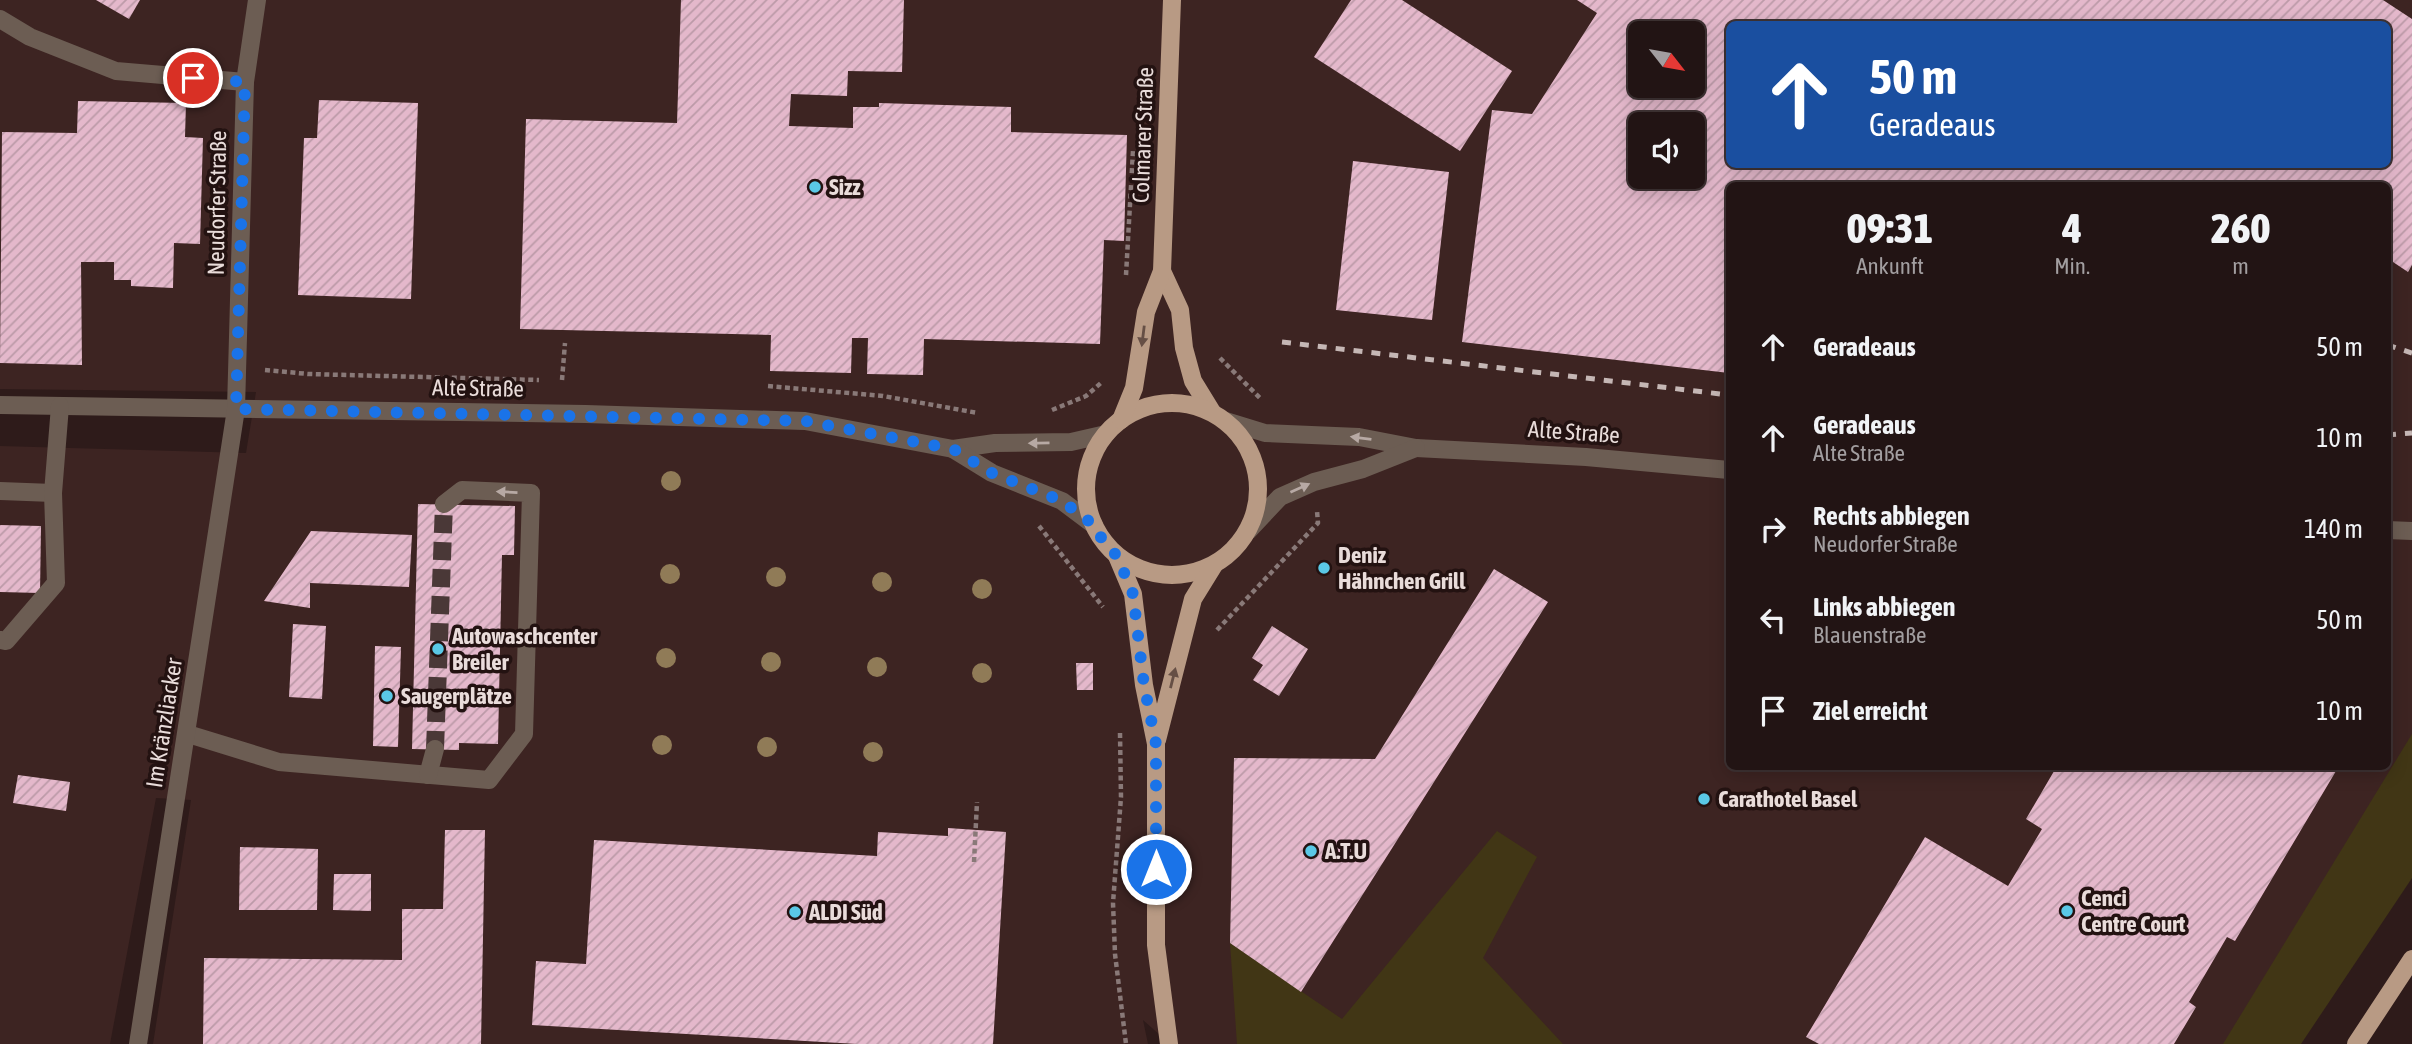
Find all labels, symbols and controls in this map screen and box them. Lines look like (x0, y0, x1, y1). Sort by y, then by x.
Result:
north arrow (1628, 21, 1704, 98)
map controls (1628, 21, 1705, 189)
pin (163, 48, 223, 108)
text: 50 m (1869, 48, 1957, 104)
icon: ahead (1754, 49, 1845, 140)
icon: arrive (174, 59, 212, 97)
street label: Colmarer Straße (1128, 66, 1158, 204)
text: Geradeaus (1869, 106, 1996, 143)
button: sound (1628, 112, 1705, 189)
street label: Neudorfer Straße (203, 130, 231, 276)
place label: Sizz (829, 174, 861, 200)
marker: Sizz (807, 179, 823, 195)
text: 09:31 (1847, 204, 1933, 252)
text: 4 (2062, 204, 2082, 252)
text: 260 (2211, 204, 2270, 252)
text: Ankunft (1856, 253, 1924, 279)
text: Min. (2054, 253, 2090, 279)
text: m (2232, 253, 2249, 279)
one-way arrow (1138, 325, 1149, 347)
icon: ahead (1754, 328, 1792, 366)
text: Geradeaus (1813, 332, 1916, 362)
text: 50 m (2316, 332, 2363, 362)
street label: Alte Straße (432, 374, 524, 402)
text: Geradeaus (1813, 410, 1916, 440)
street label: Alte Straße (1527, 416, 1621, 448)
icon: ahead (1754, 419, 1792, 457)
text: 10 m (2316, 423, 2363, 453)
one-way arrow (1350, 432, 1372, 443)
one-way arrow (1027, 437, 1049, 449)
text: Alte Straße (1813, 440, 1905, 466)
one-way arrow (1290, 482, 1310, 494)
one-way arrow (496, 486, 518, 497)
text: Rechts abbiegen (1813, 501, 1970, 531)
icon: right (1754, 510, 1792, 548)
text: 140 m (2304, 514, 2363, 544)
text: Neudorfer Straße (1813, 531, 1958, 557)
place label: Deniz Hähnchen Grill (1338, 542, 1466, 594)
marker: Deniz Hähnchen Grill (1316, 560, 1332, 576)
text: Links abbiegen (1813, 592, 1955, 622)
icon: left (1754, 601, 1792, 639)
text: 50 m (2316, 605, 2363, 635)
text: Blauenstraße (1813, 622, 1926, 648)
place label: Autowaschcenter Breiler (451, 623, 598, 675)
marker: Autowaschcenter Breiler (430, 641, 446, 657)
street label: Im Kränzliacker (141, 655, 187, 790)
one-way arrow (1168, 666, 1179, 688)
place label: Saugerplätze (401, 683, 512, 709)
marker: Saugerplätze (379, 688, 395, 704)
icon: arrive (1754, 692, 1792, 730)
text: Ziel erreicht (1813, 696, 1928, 726)
text: 10 m (2316, 696, 2363, 726)
place label: Carathotel Basel (1718, 786, 1858, 812)
marker: Carathotel Basel (1696, 791, 1712, 807)
position arrow (1119, 832, 1193, 906)
place label: A.T.U (1324, 838, 1367, 864)
marker: A.T.U (1303, 843, 1319, 859)
place label: Cenci Centre Court (2081, 885, 2186, 937)
place label: ALDI Süd (808, 899, 883, 925)
marker: Cenci Centre Court (2059, 903, 2075, 919)
marker: ALDI Süd (787, 904, 803, 920)

